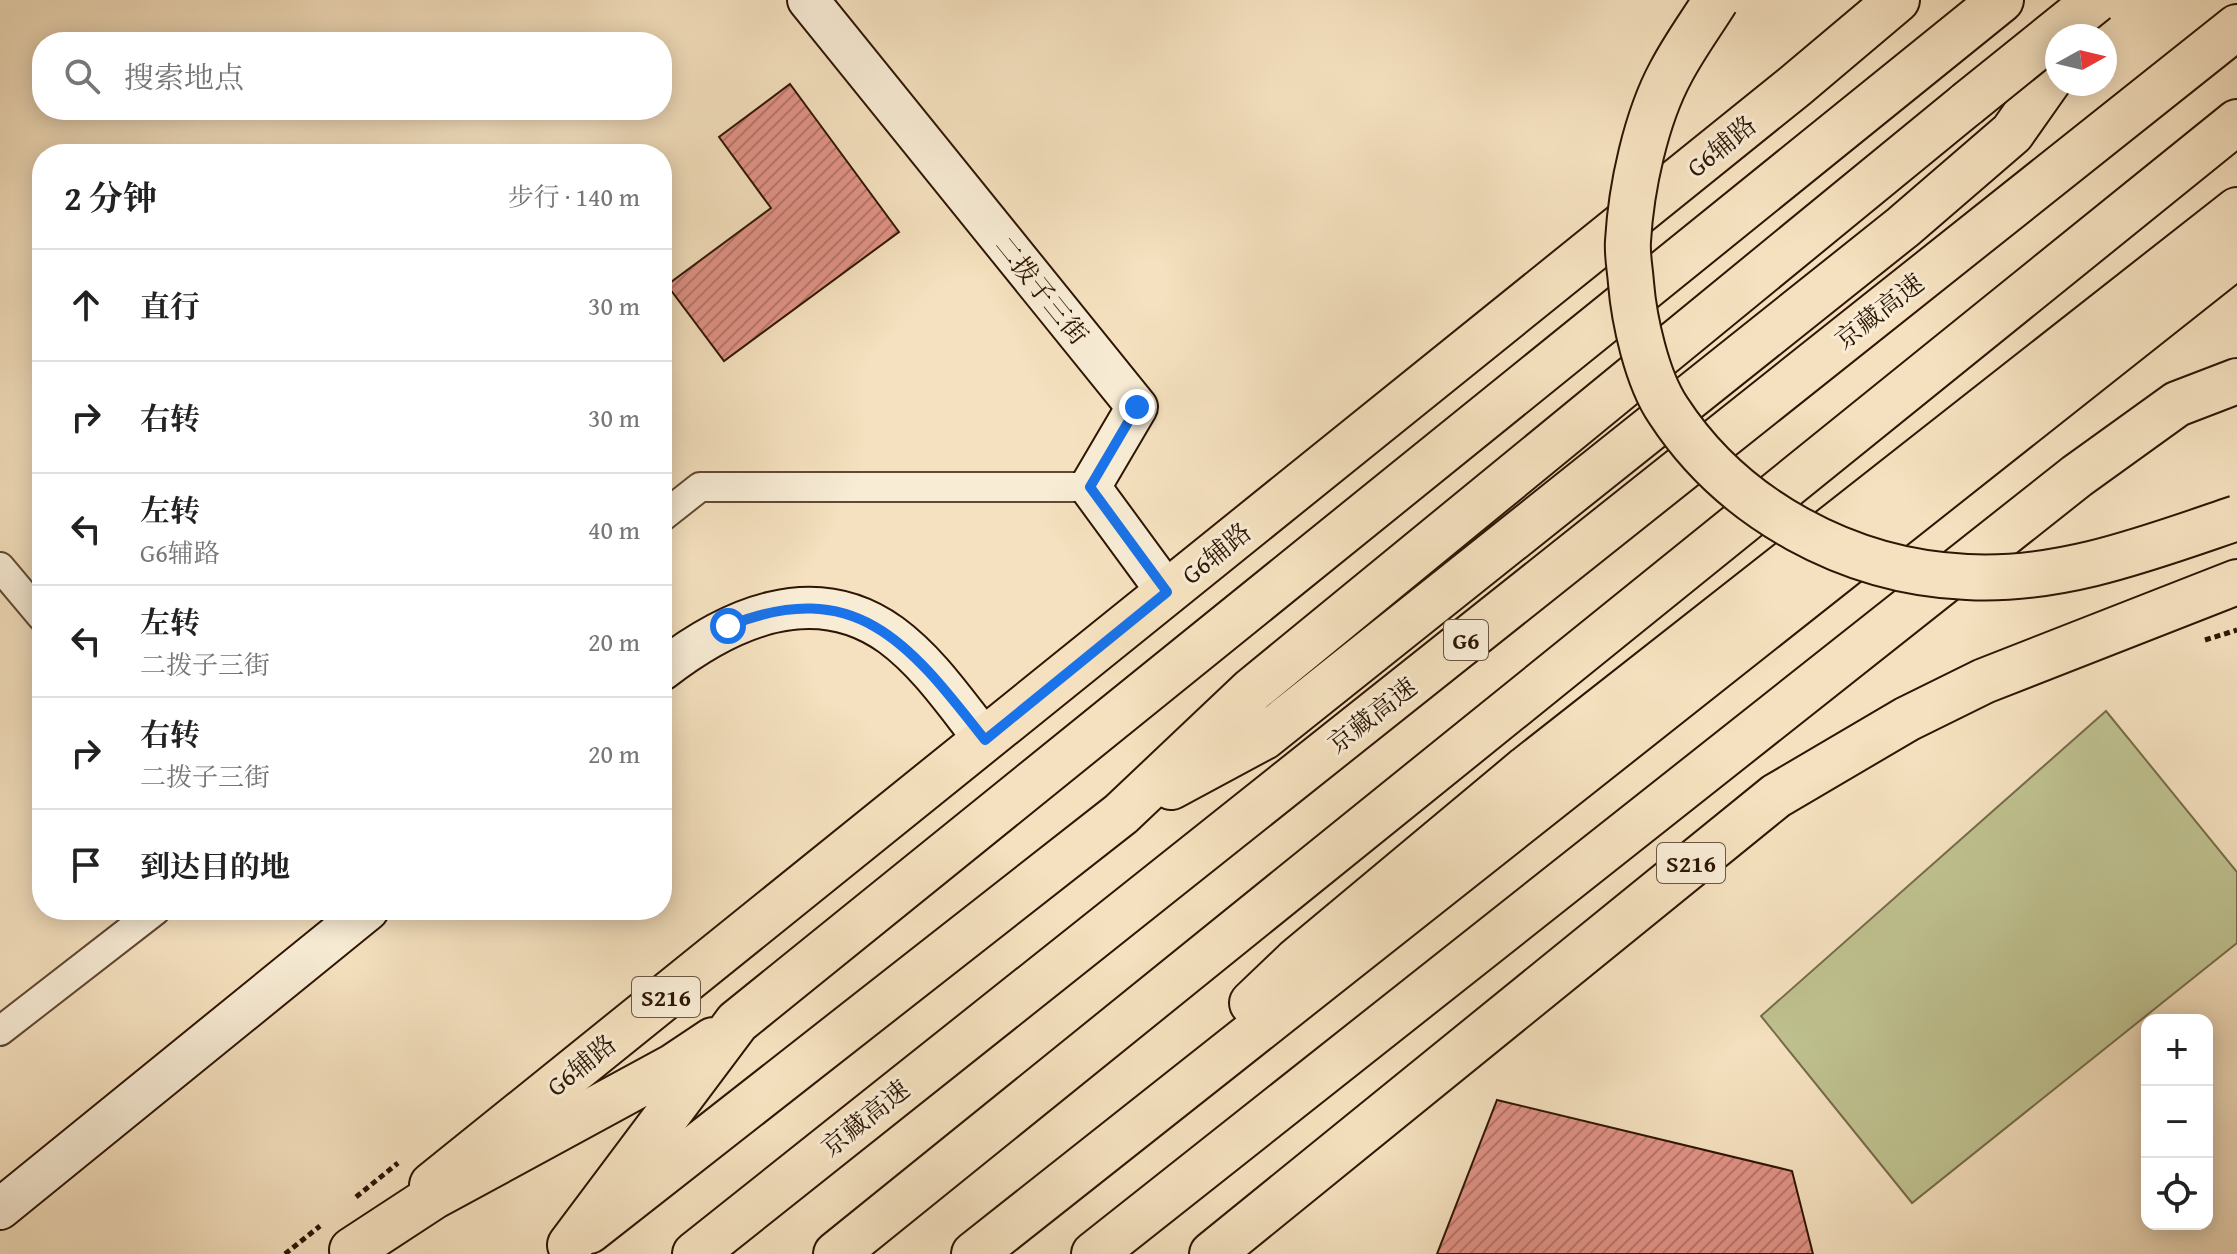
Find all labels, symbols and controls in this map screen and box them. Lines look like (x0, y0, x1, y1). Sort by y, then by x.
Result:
north arrow (2045, 24, 2117, 96)
search box (32, 32, 672, 120)
icon: search (60, 54, 104, 98)
text: 搜索地点 (124, 55, 244, 99)
street label: G6辅路 (1678, 106, 1764, 186)
text: 2 分钟 (64, 173, 157, 222)
text: 步行 · 140 m (508, 177, 640, 216)
street label: 二拨子三街 (986, 227, 1098, 353)
street label: 京藏高速 (1826, 264, 1932, 358)
icon: ahead (64, 283, 108, 327)
text: 直行 (140, 284, 200, 328)
text: 30 m (588, 286, 640, 325)
route end (1119, 389, 1155, 425)
icon: right (64, 395, 108, 439)
text: 右转 (140, 396, 200, 440)
text: 30 m (588, 398, 640, 437)
text: 左转 (140, 488, 200, 532)
icon: left (64, 507, 108, 551)
text: 40 m (588, 510, 640, 549)
street label: G6辅路 (1173, 513, 1259, 593)
text: G6辅路 (140, 533, 220, 572)
text: 左转 (140, 600, 200, 644)
route start (710, 608, 746, 644)
icon: left (64, 619, 108, 663)
road number: G6 (1444, 620, 1488, 660)
text: 20 m (588, 622, 640, 661)
text: 二拨子三街 (140, 645, 270, 684)
street label: 京藏高速 (1319, 668, 1425, 762)
text: 右转 (140, 712, 200, 756)
icon: right (64, 731, 108, 775)
text: 20 m (588, 734, 640, 773)
text: 二拨子三街 (140, 757, 270, 796)
icon: arrive (64, 843, 108, 887)
road number: S216 (1657, 843, 1725, 883)
text: 到达目的地 (140, 844, 290, 888)
road number: S216 (632, 977, 700, 1017)
map controls (2141, 1014, 2213, 1230)
button: + (2141, 1014, 2213, 1086)
street label: G6辅路 (538, 1025, 624, 1105)
street label: 京藏高速 (812, 1070, 918, 1166)
button: − (2141, 1086, 2213, 1158)
button: locate (2141, 1158, 2213, 1230)

